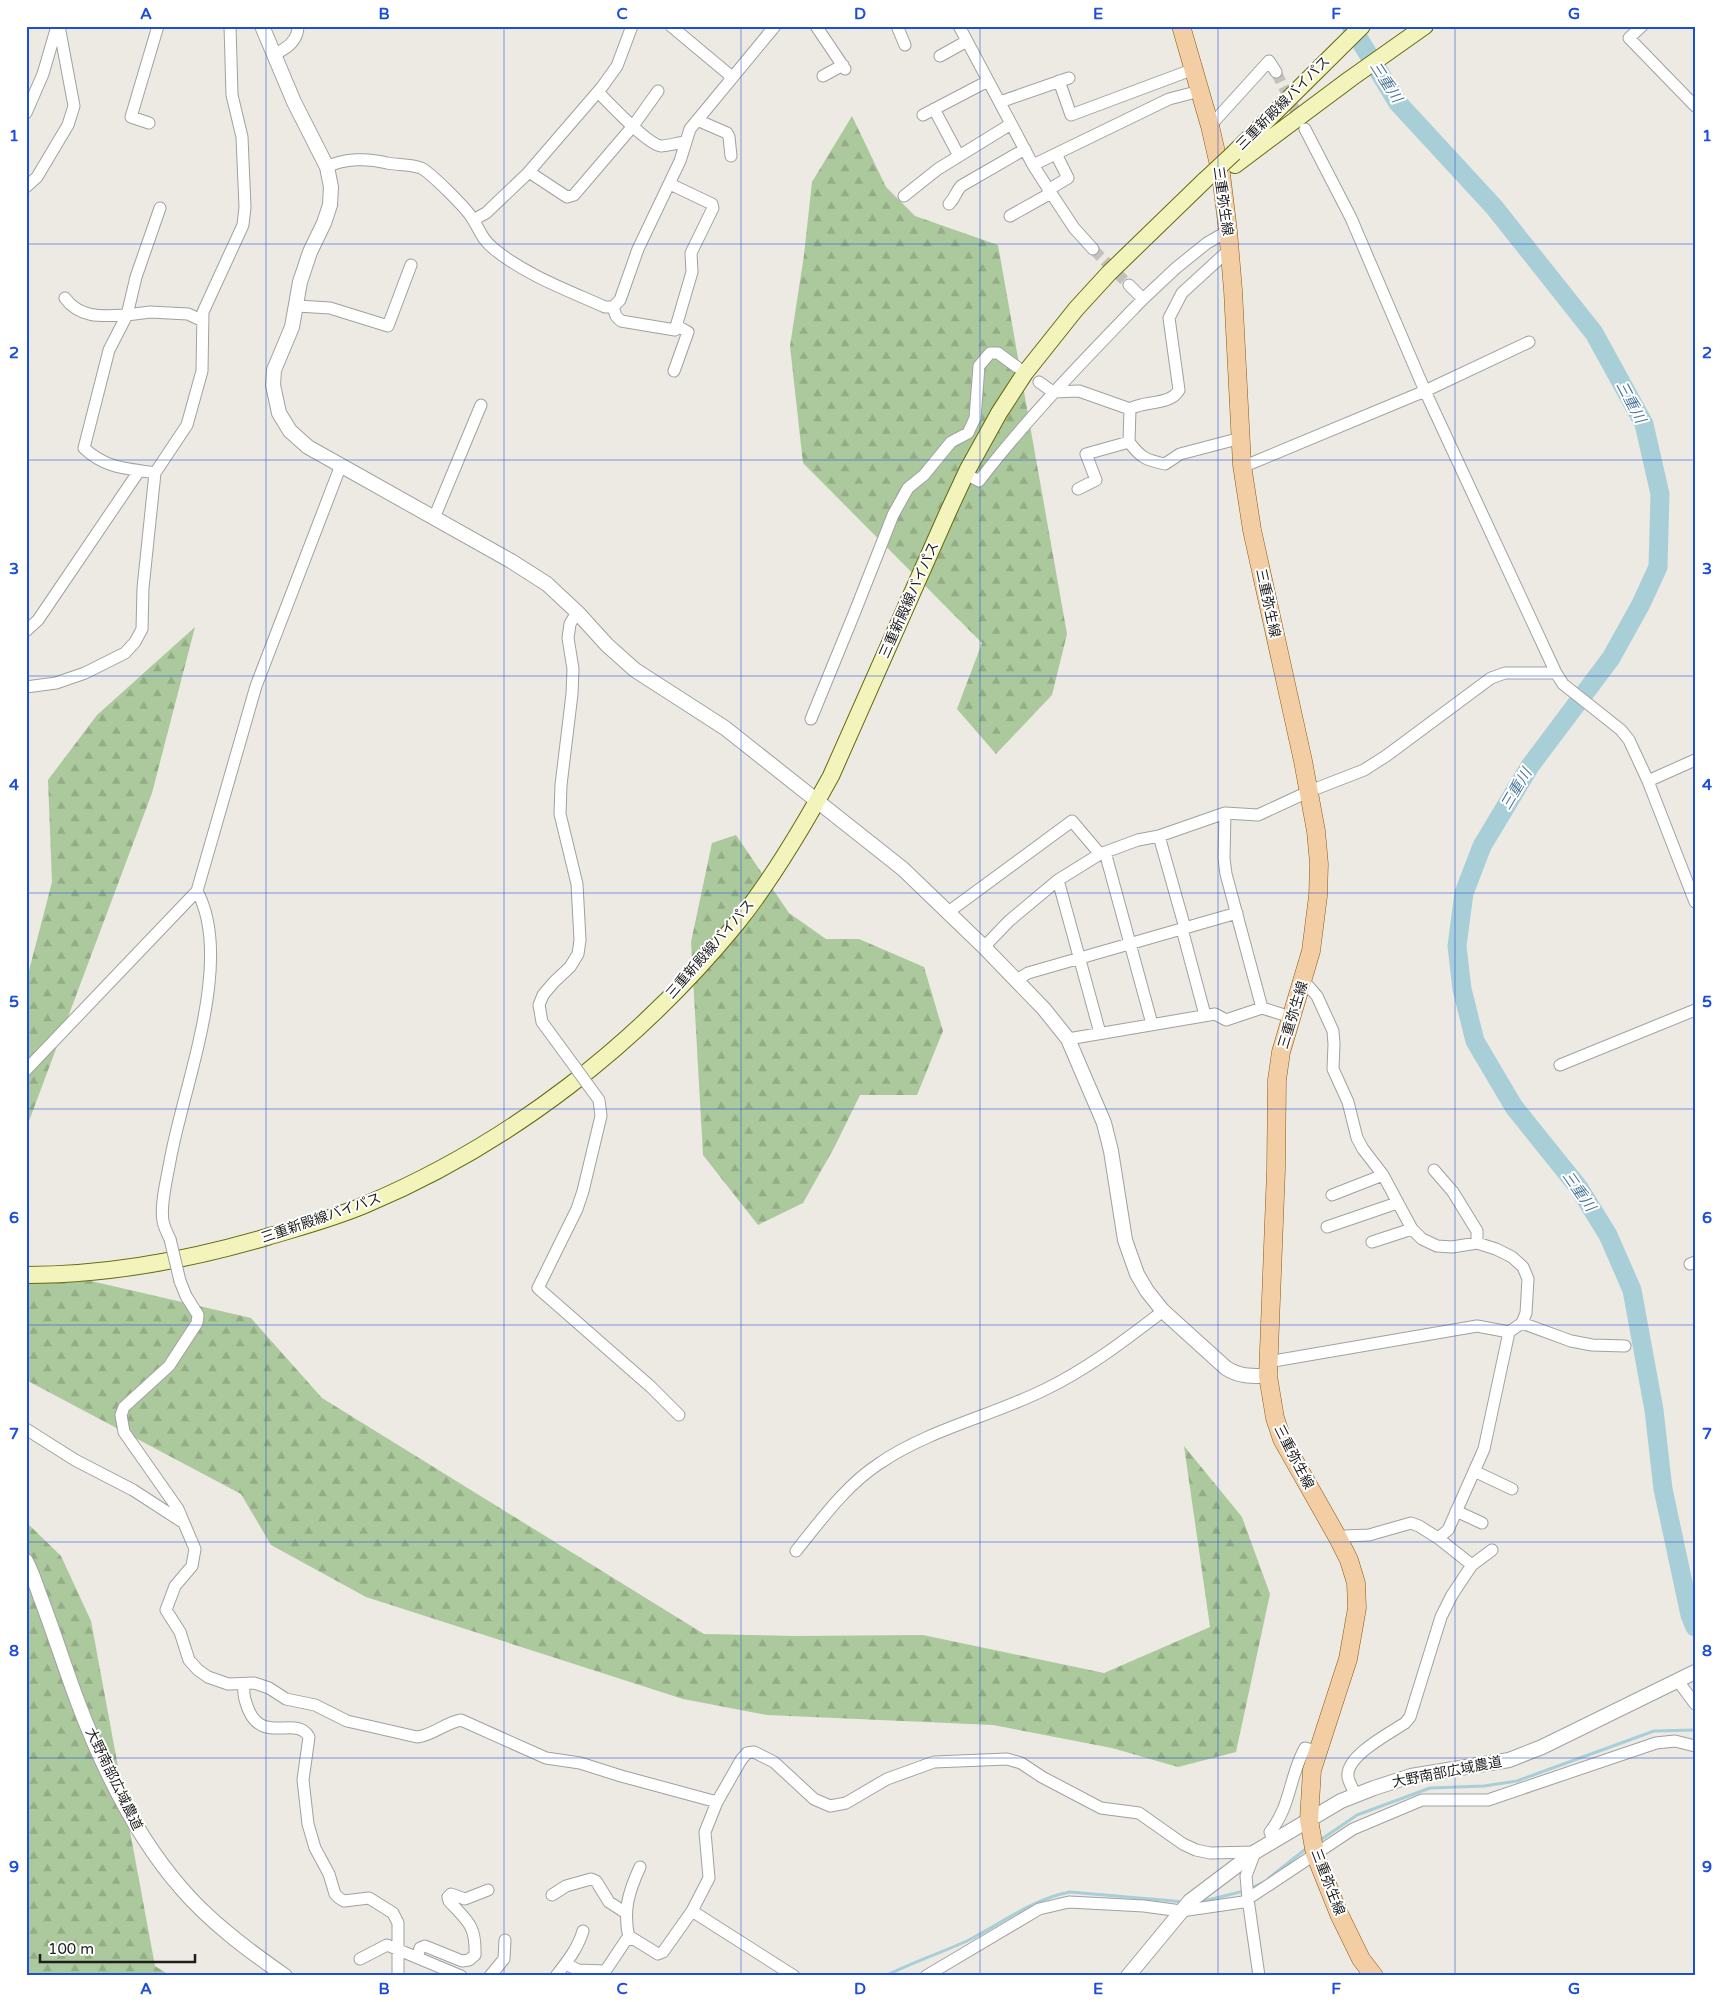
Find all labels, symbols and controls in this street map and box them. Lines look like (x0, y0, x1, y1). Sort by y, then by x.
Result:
text: A (140, 4, 152, 24)
text: B (378, 4, 390, 24)
text: C (616, 4, 628, 24)
text: D (854, 4, 866, 24)
text: E (1093, 4, 1103, 24)
text: F (1331, 4, 1341, 24)
text: G (1568, 4, 1580, 24)
street label: 三重新殿線バイパス (1233, 53, 1333, 153)
water label: 三重川 (1366, 58, 1407, 107)
text: 1 (9, 126, 19, 146)
text: 1 (1702, 126, 1712, 146)
street label: 三重弥生線 (1210, 165, 1236, 237)
text: 2 (9, 343, 19, 363)
text: 2 (1702, 343, 1712, 363)
water label: 三重川 (1612, 378, 1650, 428)
street label: 三重新殿線バイパス (876, 539, 942, 661)
text: 3 (9, 559, 19, 579)
text: 3 (1702, 559, 1712, 579)
street label: 三重弥生線 (1252, 567, 1284, 639)
water label: 三重川 (1497, 763, 1536, 813)
text: 4 (9, 775, 19, 795)
text: 4 (1702, 775, 1712, 795)
street label: 三重新殿線バイパス (662, 896, 758, 1002)
street label: 三重弥生線 (1275, 979, 1311, 1051)
text: 5 (9, 992, 19, 1012)
text: 5 (1702, 992, 1712, 1012)
water label: 三重川 (1559, 1167, 1600, 1216)
street label: 三重新殿線バイパス (259, 1189, 383, 1247)
text: 6 (9, 1208, 19, 1228)
text: 6 (1702, 1208, 1712, 1228)
street label: 三重弥生線 (1271, 1422, 1317, 1492)
text: 7 (9, 1424, 19, 1444)
text: 7 (1702, 1424, 1712, 1444)
text: 8 (9, 1641, 19, 1661)
text: 8 (1702, 1641, 1712, 1661)
street label: 大野南部広域農道 (82, 1725, 146, 1833)
street label: 大野南部広域農道 (1390, 1753, 1504, 1791)
street label: 三重弥生線 (1308, 1846, 1348, 1918)
text: 9 (9, 1857, 19, 1877)
text: 9 (1702, 1857, 1712, 1877)
scale bar (40, 1932, 195, 1964)
text: 100 m (48, 1940, 94, 1958)
text: A (140, 1979, 152, 1999)
text: B (378, 1979, 390, 1999)
text: C (616, 1979, 628, 1999)
text: D (854, 1979, 866, 1999)
text: E (1093, 1979, 1103, 1999)
text: F (1331, 1979, 1341, 1999)
text: G (1568, 1979, 1580, 1999)

